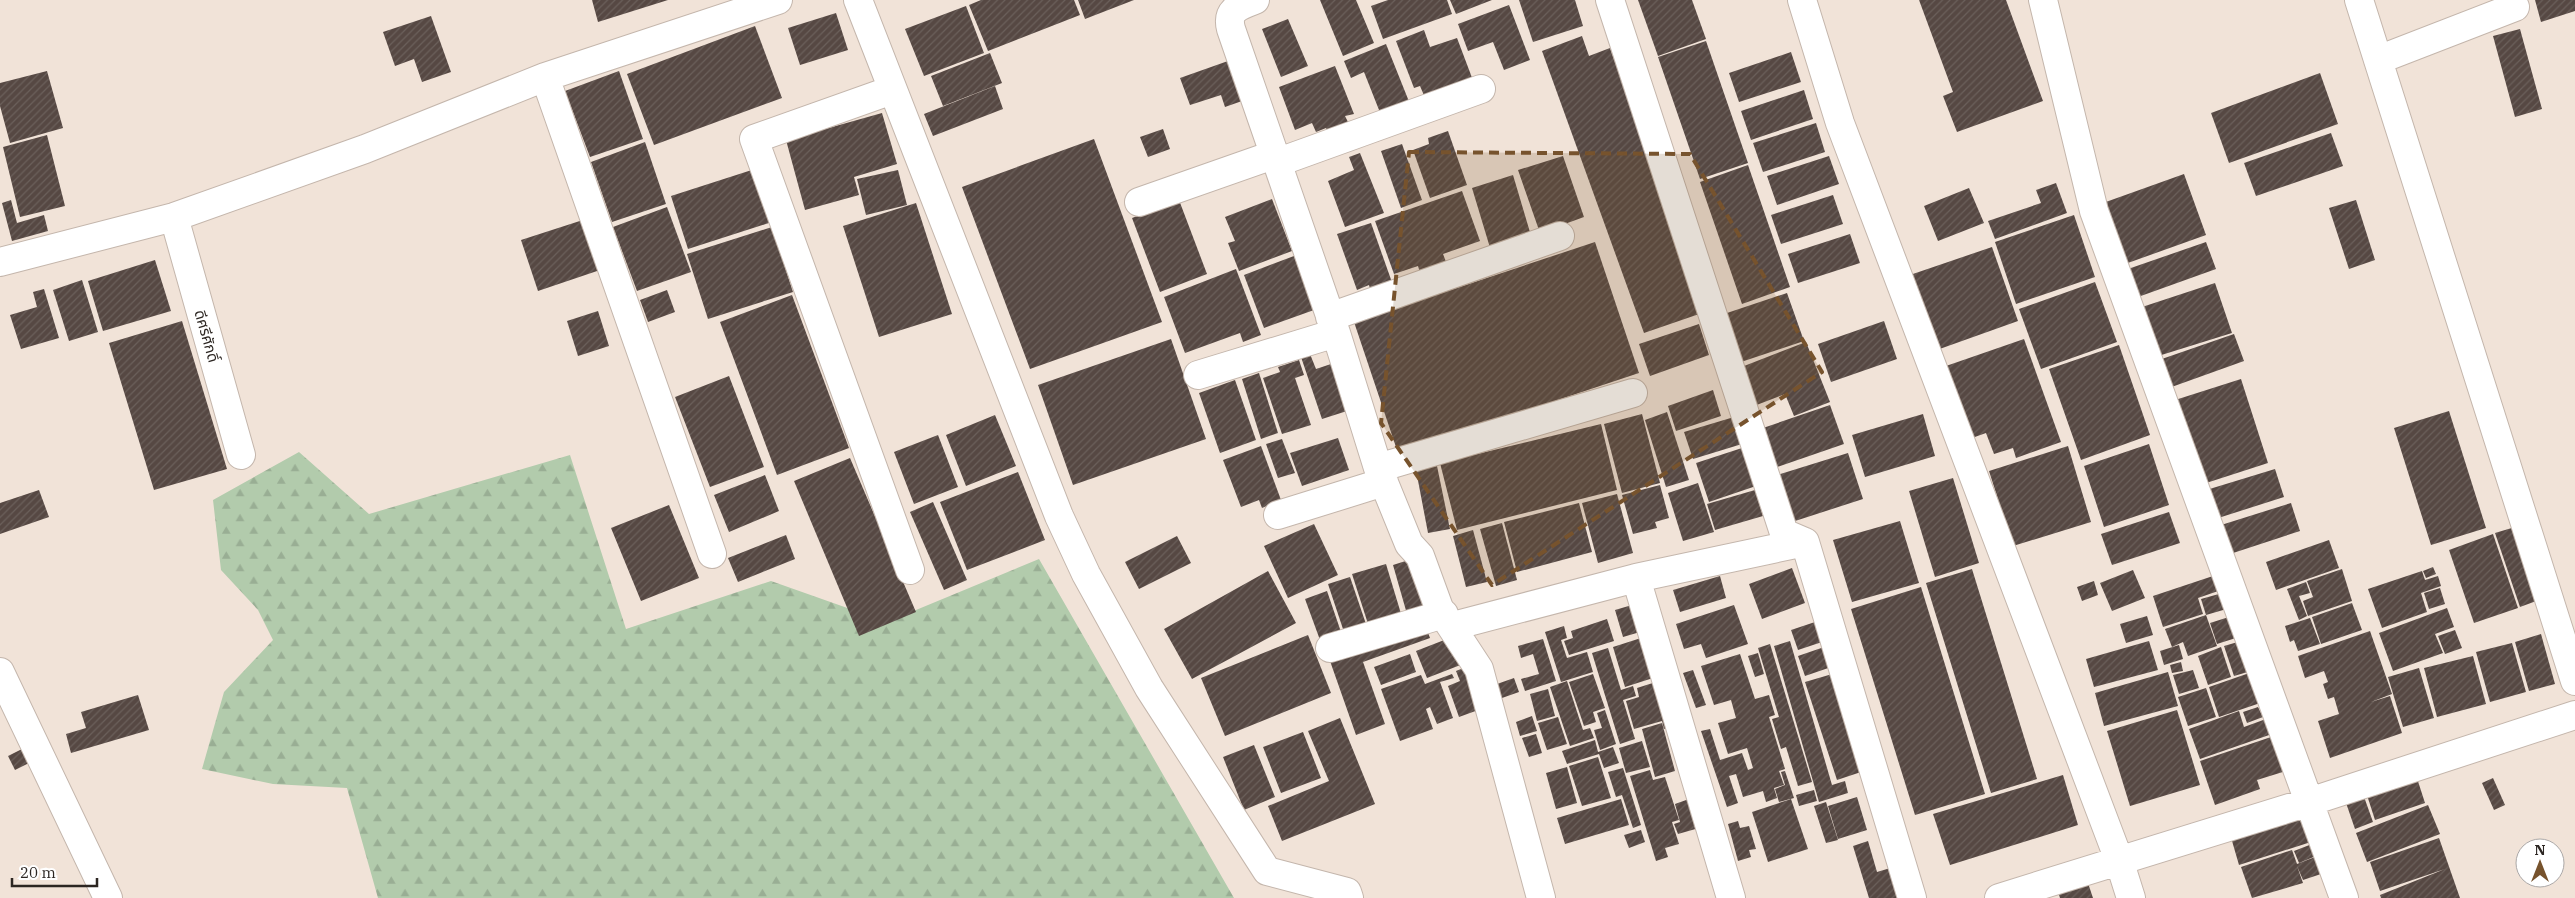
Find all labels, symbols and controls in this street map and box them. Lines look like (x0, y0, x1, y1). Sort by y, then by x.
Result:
street label: ดีศรีศักดิ์ (190, 308, 224, 364)
north arrow (2515, 838, 2565, 888)
text: N (2534, 841, 2546, 859)
scale bar (12, 856, 98, 888)
text: 20 m (20, 863, 56, 882)

